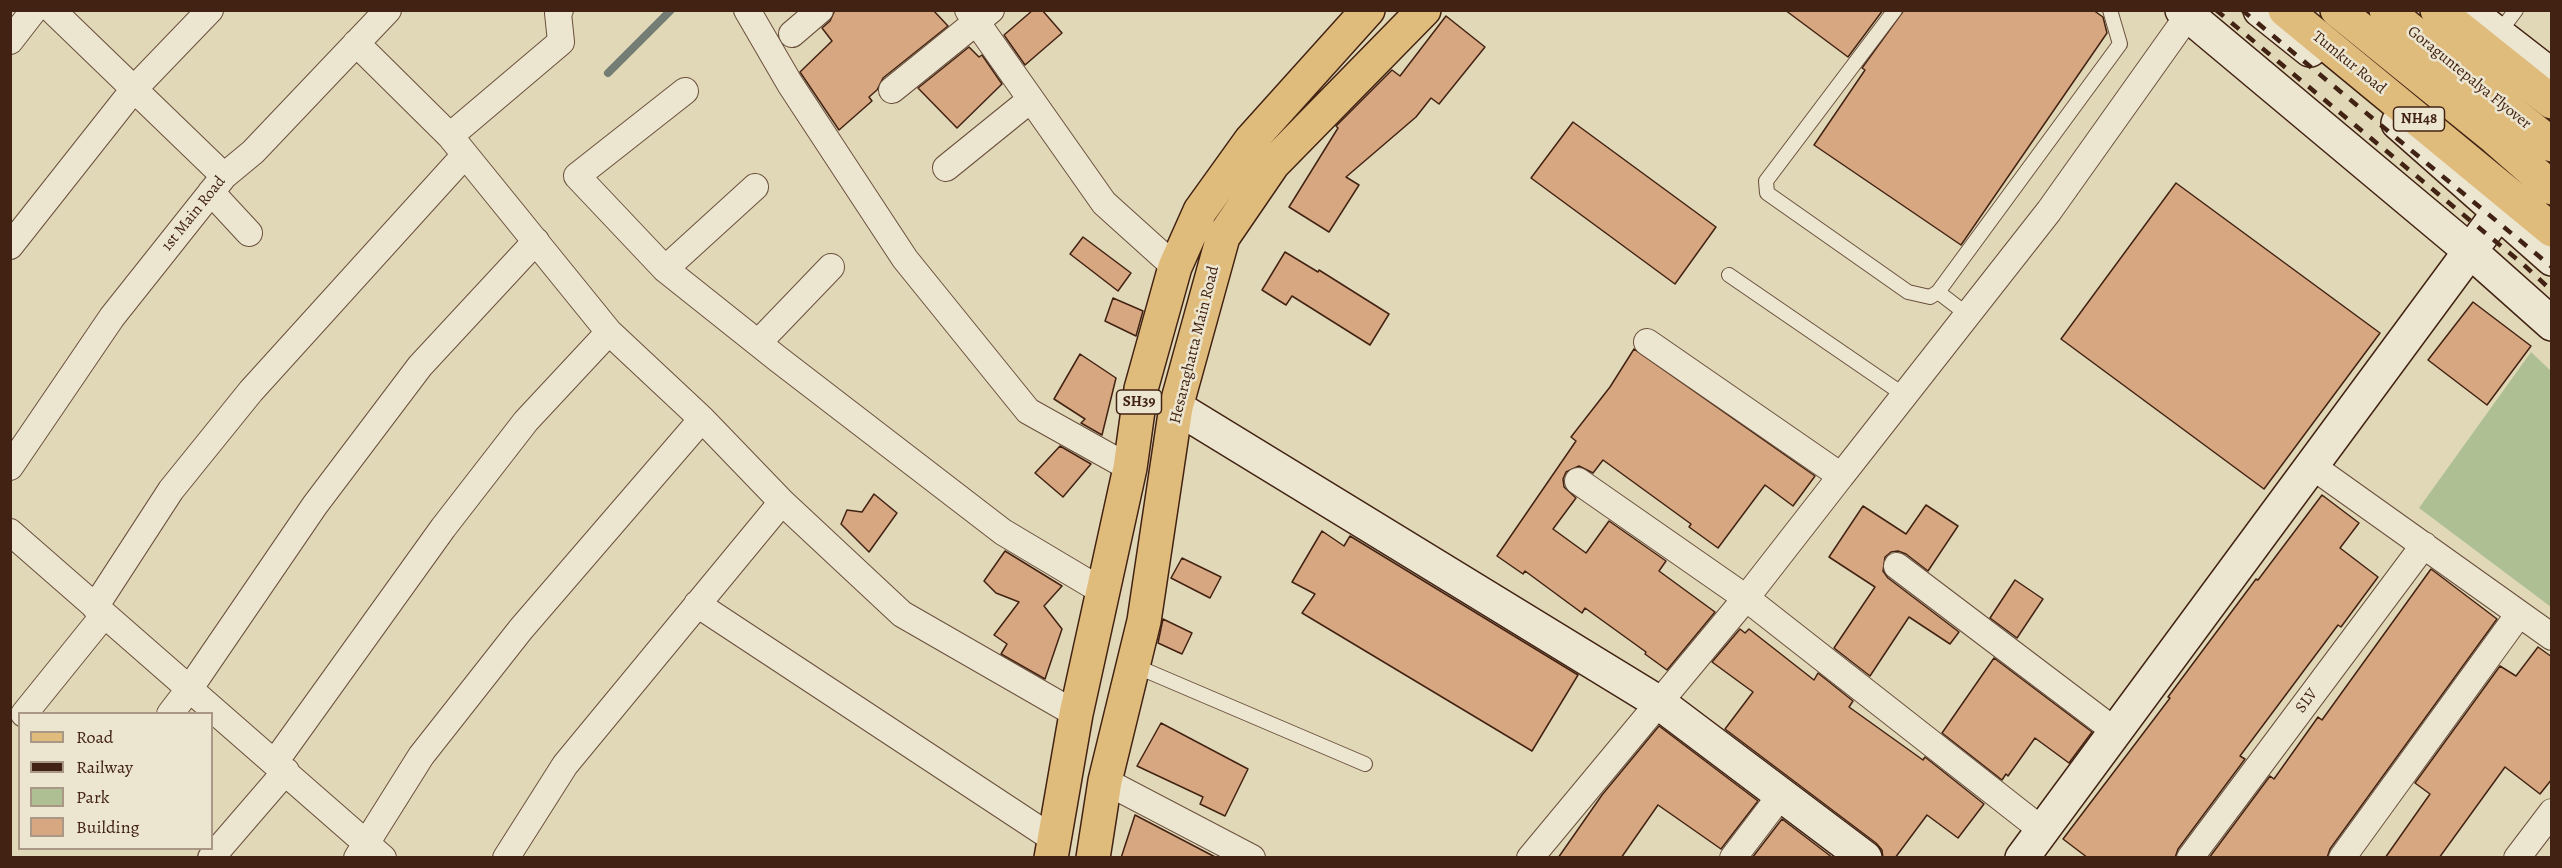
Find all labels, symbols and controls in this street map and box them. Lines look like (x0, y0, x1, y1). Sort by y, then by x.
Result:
street label: Goraguntepalya Flyover (2403, 22, 2535, 134)
street label: Tumkur Road (2308, 27, 2390, 99)
road number: NH48 (2394, 107, 2444, 131)
street label: 1st Main Road (158, 173, 230, 255)
street label: Hesaraghatta Main Road (1166, 264, 1224, 426)
road number: SH39 (1116, 390, 1162, 414)
street label: SLV (2292, 685, 2322, 717)
legend (18, 712, 213, 850)
text: Road (76, 725, 113, 749)
text: Railway (76, 755, 133, 779)
text: Park (76, 785, 110, 809)
text: Building (76, 815, 140, 839)

